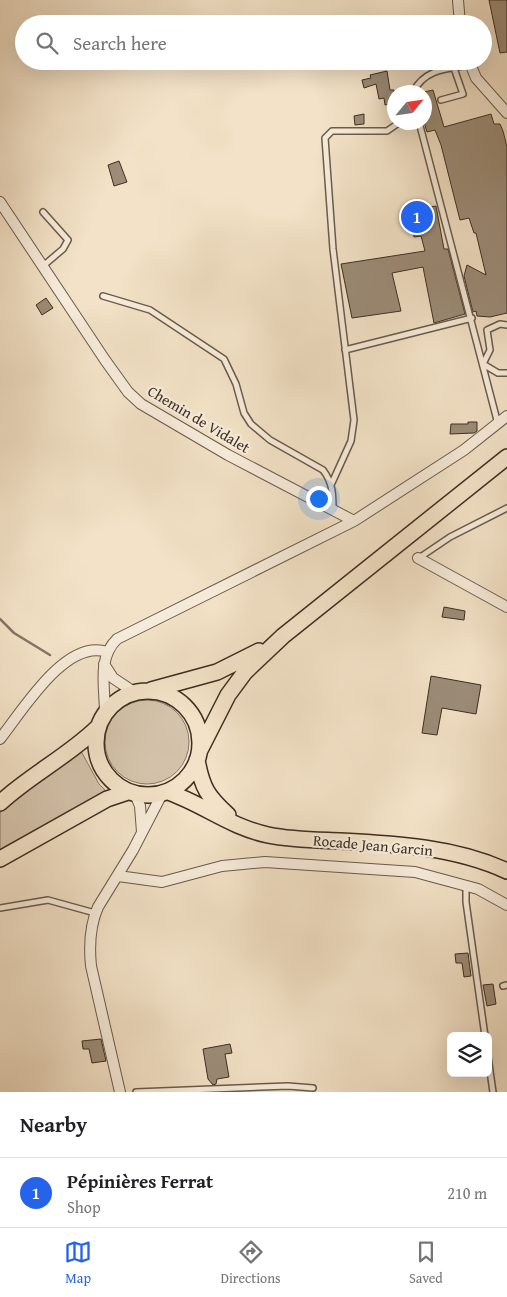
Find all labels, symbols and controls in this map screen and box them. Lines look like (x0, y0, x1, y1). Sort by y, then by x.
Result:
search box (15, 15, 492, 70)
icon: search (33, 29, 61, 57)
text: Search here (73, 29, 167, 57)
north arrow (387, 85, 432, 130)
pin: 1 (401, 198, 433, 236)
street label: Chemin de Vidalet (144, 380, 255, 458)
your location (306, 486, 332, 512)
street label: Rocade Jean Garcin (312, 829, 434, 861)
map controls (447, 1032, 492, 1077)
button: layers (447, 1032, 492, 1077)
text: Nearby (20, 1109, 87, 1140)
text: Pépinières Ferrat (67, 1167, 213, 1195)
text: 1 (32, 1181, 40, 1205)
text: 210 m (447, 1181, 487, 1205)
text: Shop (67, 1195, 101, 1219)
tab: Map (64, 1238, 92, 1288)
tab: Directions (220, 1238, 281, 1288)
tab: Saved (409, 1238, 443, 1288)

